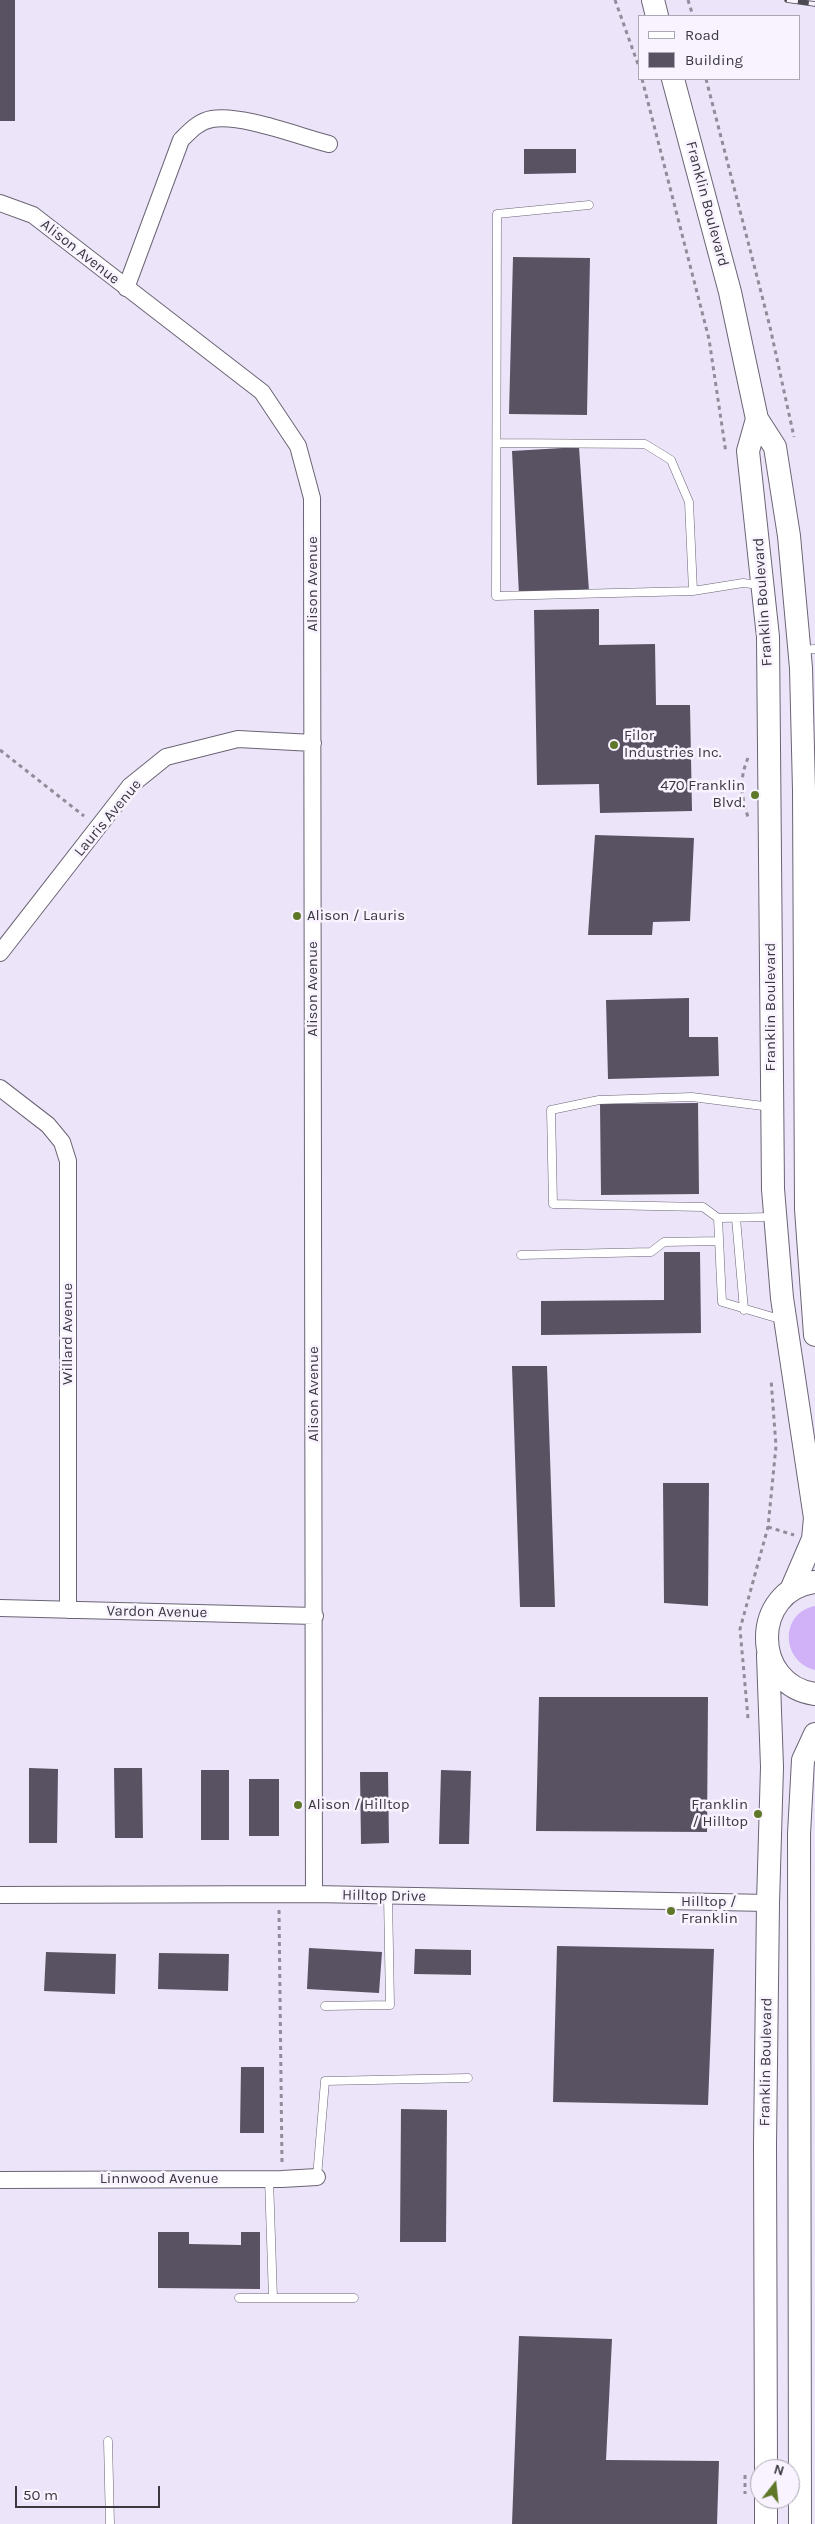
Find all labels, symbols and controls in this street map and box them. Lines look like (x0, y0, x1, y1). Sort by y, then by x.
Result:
legend (638, 15, 800, 80)
text: Road (685, 26, 720, 44)
text: Building (685, 51, 743, 69)
street label: Franklin Boulevard (682, 139, 732, 269)
street label: Alison Avenue (37, 216, 123, 288)
street label: Alison Avenue (304, 536, 322, 632)
street label: Franklin Boulevard (750, 537, 776, 667)
place label: Filor Industries Inc. (624, 727, 721, 762)
marker: Filor Industries Inc. (608, 739, 620, 751)
street label: Lauris Avenue (71, 776, 145, 860)
place label: 470 Franklin Blvd. (660, 777, 745, 812)
marker: 470 Franklin Blvd. (749, 789, 761, 801)
place label: Alison / Lauris (307, 907, 405, 925)
marker: Alison / Lauris (291, 910, 303, 922)
street label: Alison Avenue (304, 941, 322, 1037)
street label: Franklin Boulevard (762, 943, 780, 1071)
street label: Willard Avenue (59, 1283, 77, 1385)
street label: Alison Avenue (305, 1346, 323, 1442)
street label: Vardon Avenue (106, 1602, 208, 1622)
place label: Alison / Hilltop (308, 1796, 410, 1814)
place label: Franklin / Hilltop (691, 1796, 748, 1831)
marker: Alison / Hilltop (292, 1799, 304, 1811)
marker: Franklin / Hilltop (752, 1808, 764, 1820)
street label: Hilltop Drive (342, 1886, 426, 1906)
place label: Hilltop / Franklin (681, 1893, 738, 1928)
marker: Hilltop / Franklin (665, 1905, 677, 1917)
street label: Franklin Boulevard (756, 1997, 776, 2127)
street label: Linnwood Avenue (100, 2170, 218, 2188)
north arrow (750, 2459, 800, 2509)
text: N (772, 2461, 786, 2480)
scale bar (18, 2476, 162, 2508)
text: 50 m (23, 2486, 58, 2504)

